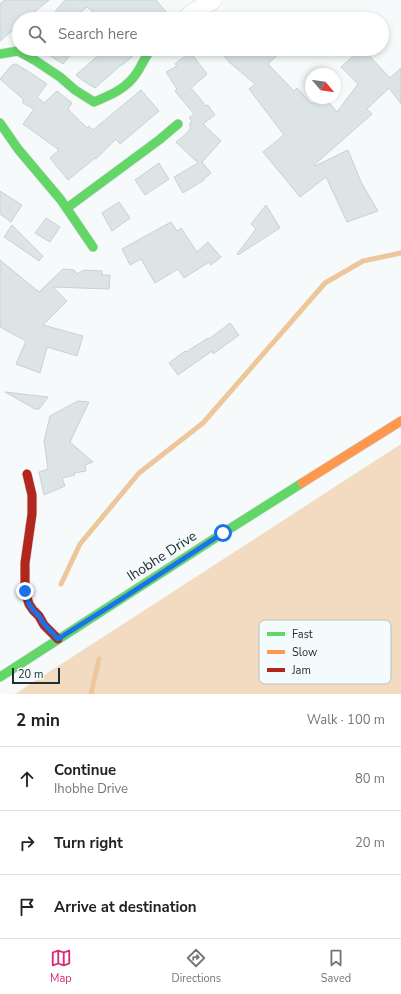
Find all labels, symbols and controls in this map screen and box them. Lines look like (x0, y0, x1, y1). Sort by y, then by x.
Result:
search box (12, 12, 389, 56)
icon: search (26, 23, 48, 45)
text: Search here (58, 24, 138, 44)
north arrow (305, 68, 341, 104)
route start (214, 524, 232, 542)
street label: Ihobhe Drive (123, 526, 201, 586)
route end (16, 582, 34, 600)
legend (259, 620, 391, 684)
text: Fast (292, 627, 313, 642)
text: Slow (292, 645, 317, 660)
text: Jam (291, 663, 311, 678)
scale bar (12, 666, 60, 685)
text: 20 m (18, 667, 43, 682)
text: 2 min (16, 709, 60, 732)
text: Walk · 100 m (307, 711, 385, 729)
text: Continue (54, 760, 116, 780)
icon: ahead (16, 768, 38, 790)
text: 80 m (355, 770, 385, 788)
text: Ihobhe Drive (54, 780, 128, 798)
icon: right (16, 832, 38, 854)
text: Turn right (54, 833, 123, 853)
text: 20 m (355, 834, 385, 852)
icon: arrive (16, 896, 38, 918)
text: Arrive at destination (54, 897, 197, 917)
tab: Map (50, 947, 72, 986)
tab: Directions (172, 947, 221, 986)
tab: Saved (321, 947, 351, 986)

